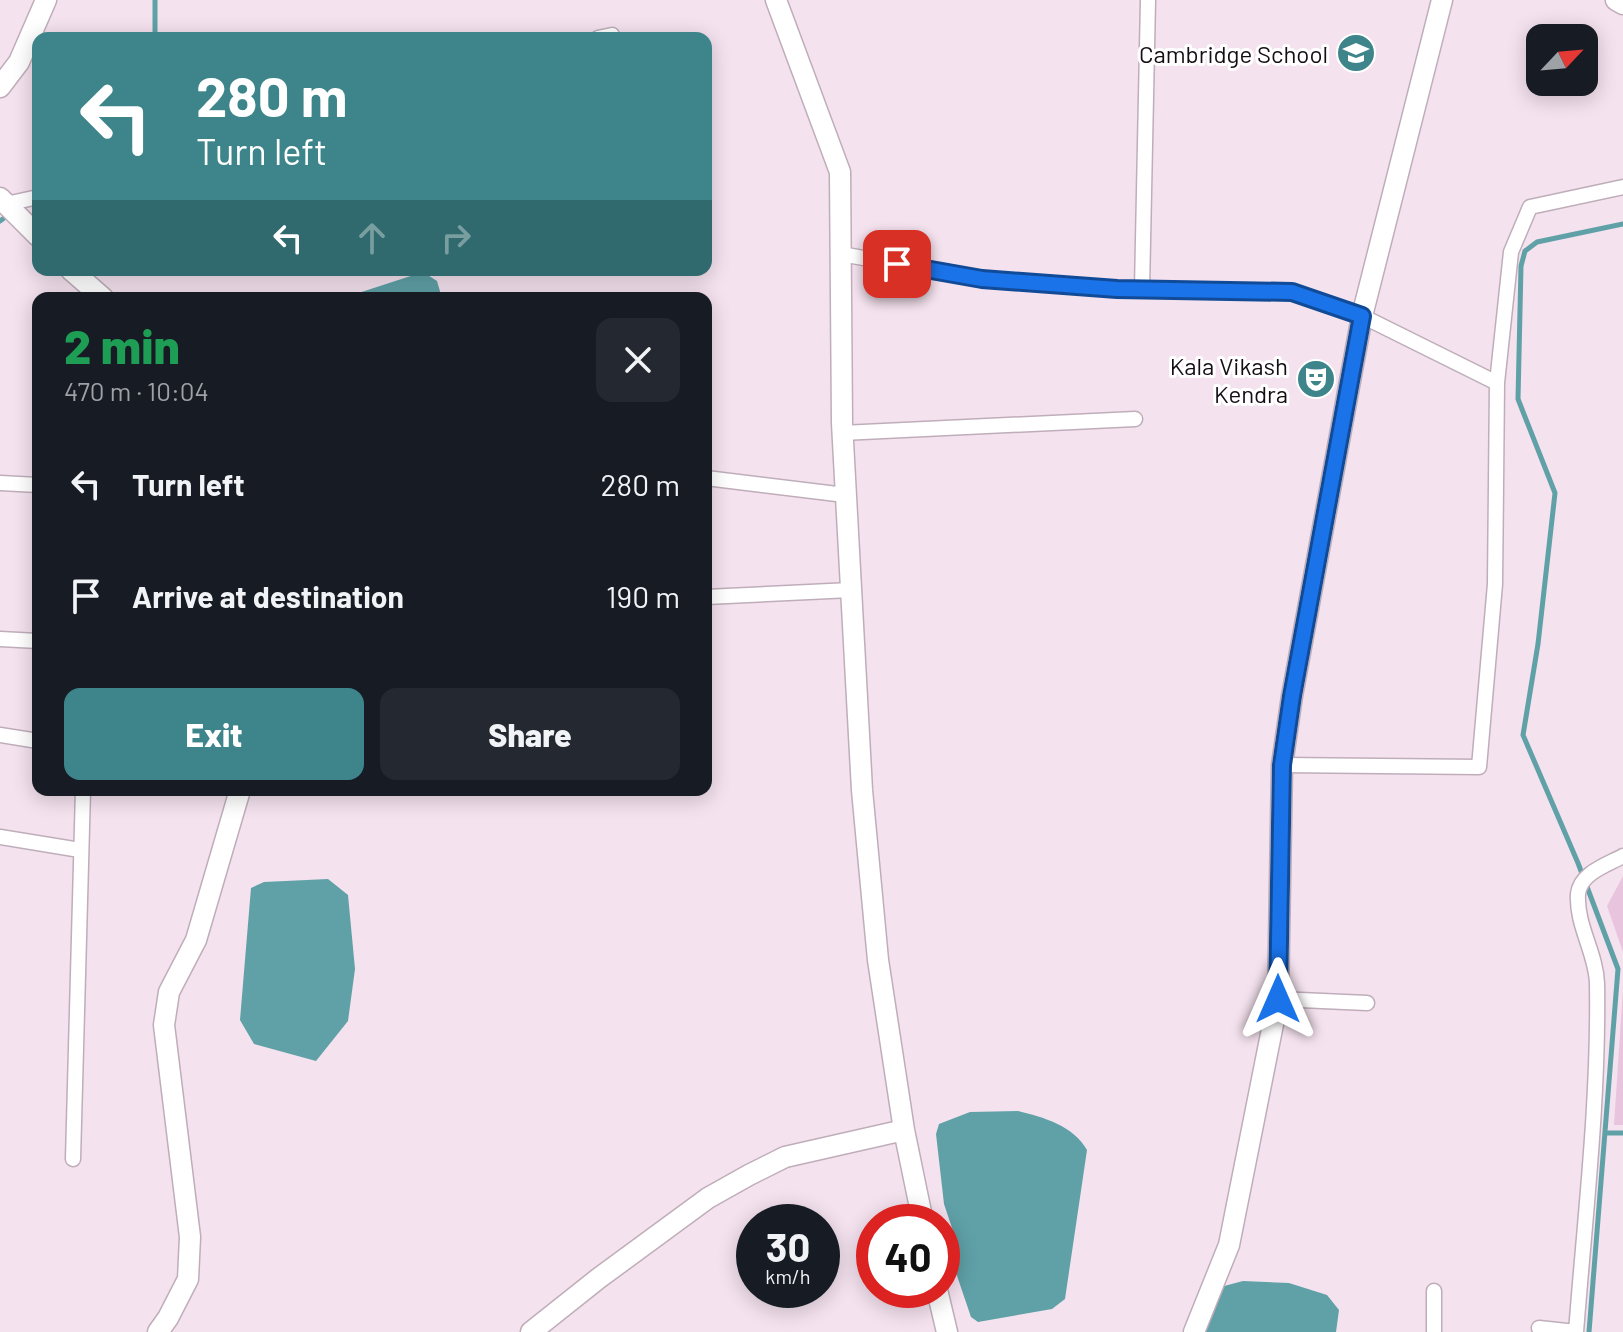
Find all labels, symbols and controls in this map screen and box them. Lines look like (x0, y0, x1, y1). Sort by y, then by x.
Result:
north arrow (1526, 24, 1598, 96)
map controls (1526, 24, 1598, 96)
school or university icon: Cambridge School (1335, 32, 1377, 74)
place label: Cambridge School (1139, 39, 1328, 68)
text: 280 m (196, 61, 348, 128)
icon: left (64, 64, 168, 168)
text: Turn left (196, 129, 327, 172)
icon: left (266, 216, 310, 260)
icon: ahead (350, 216, 394, 260)
icon: right (434, 216, 478, 260)
pin (863, 230, 931, 298)
icon: arrive (875, 242, 919, 286)
text: 2 min (64, 316, 180, 374)
button: close (596, 318, 680, 402)
place label: Kala Vikash Kendra (1170, 351, 1288, 408)
theatre icon: Kala Vikash Kendra (1295, 358, 1337, 400)
text: 470 m · 10:04 (64, 375, 209, 406)
icon: left (64, 462, 108, 506)
text: Turn left (132, 466, 245, 502)
text: 280 m (601, 466, 680, 502)
icon: arrive (64, 574, 108, 618)
text: Arrive at destination (132, 578, 404, 614)
text: 190 m (606, 578, 680, 614)
button: Exit (64, 688, 364, 780)
button: Share (380, 688, 680, 780)
position arrow (1236, 957, 1320, 1041)
speed limit sign: 40 (856, 1204, 960, 1308)
text: 30 (766, 1222, 810, 1270)
text: km/h (765, 1264, 811, 1288)

